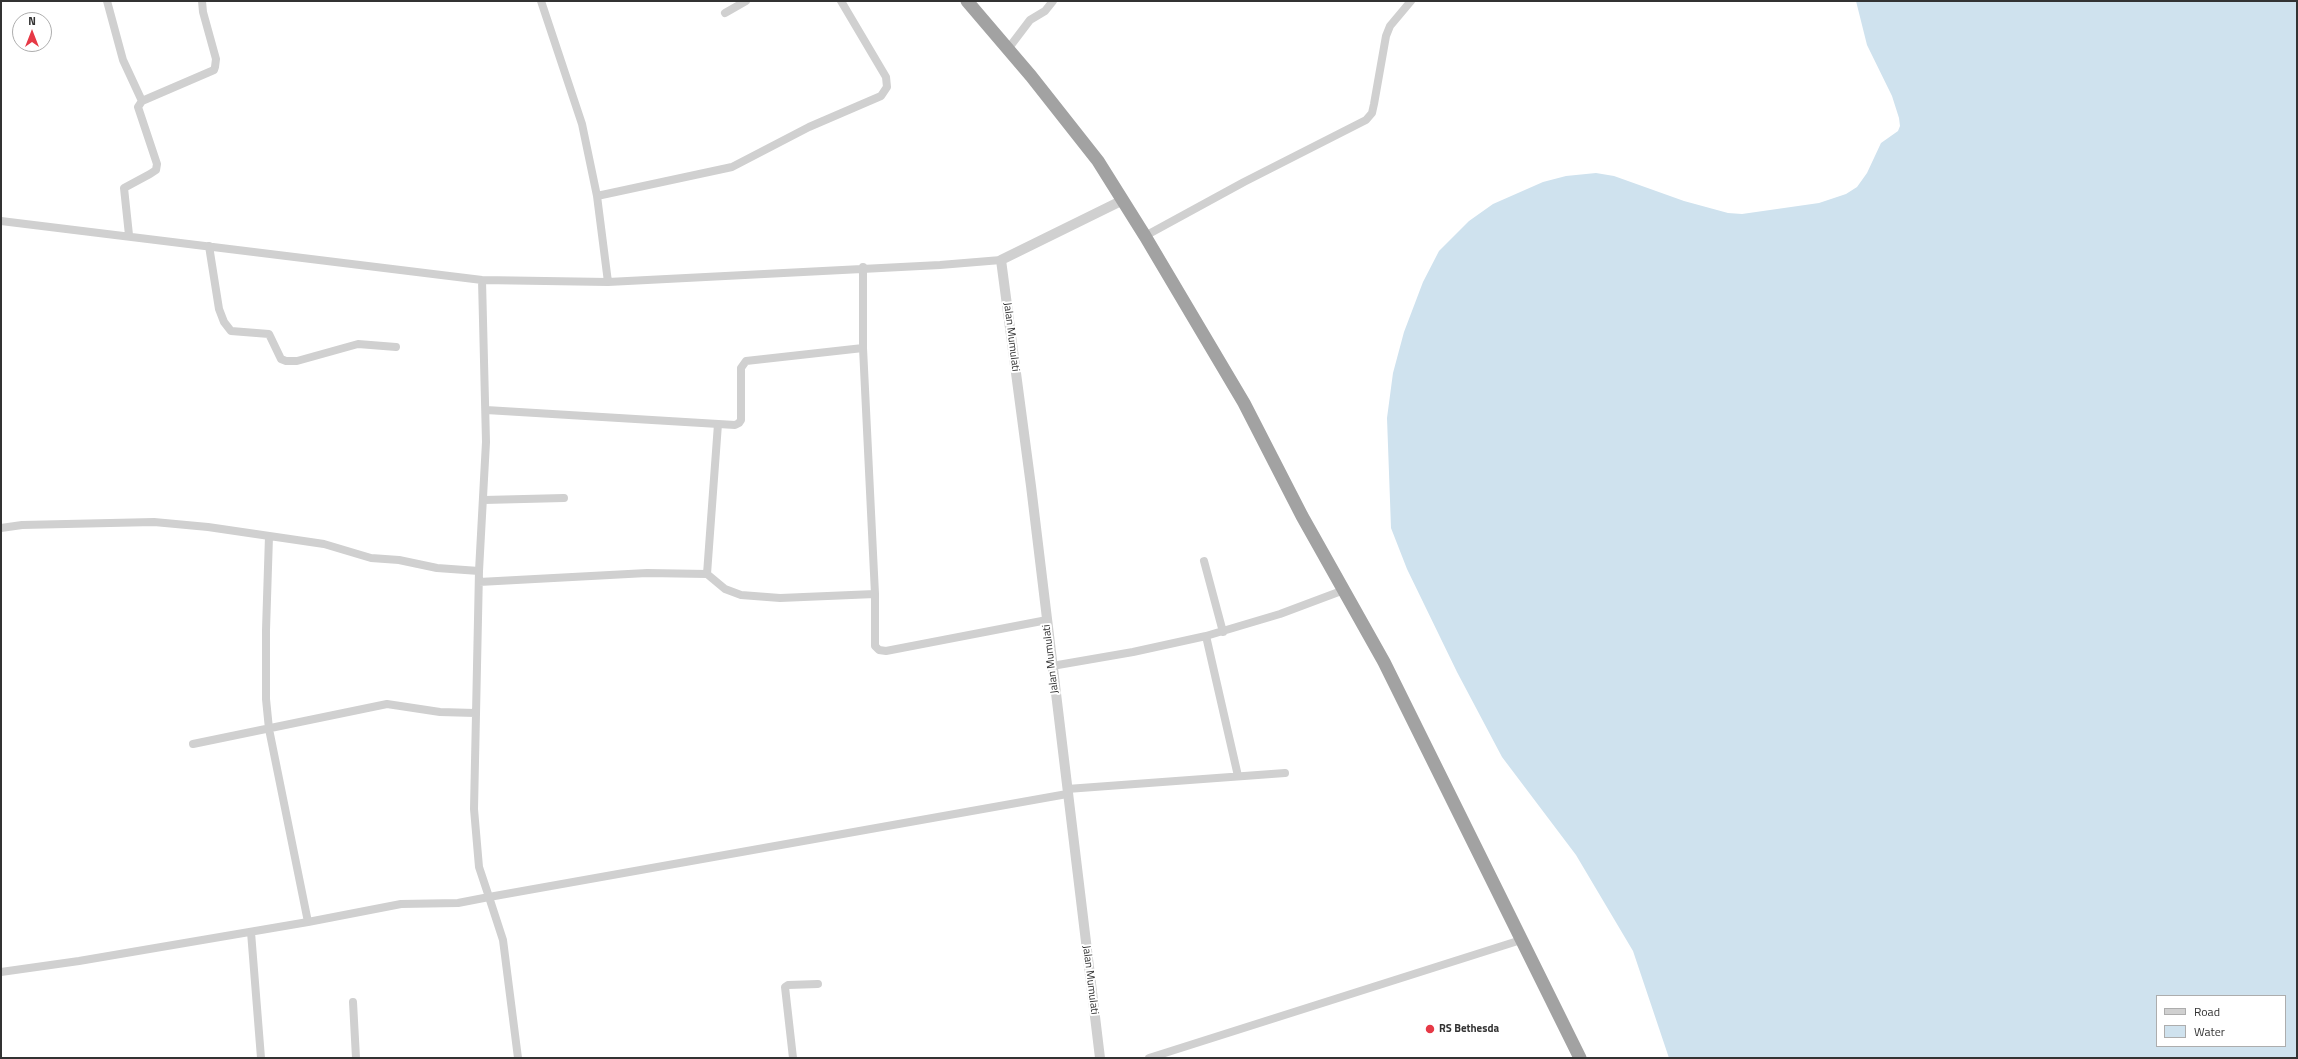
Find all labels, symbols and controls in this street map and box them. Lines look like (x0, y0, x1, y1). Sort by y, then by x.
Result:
north arrow (12, 12, 52, 52)
text: N (28, 13, 36, 29)
street label: Jalan Mumulati (1000, 302, 1022, 372)
street label: Jalan Mumulati (1040, 624, 1062, 694)
street label: Jalan Mumulati (1079, 945, 1101, 1015)
legend (2156, 995, 2286, 1047)
text: Road (2194, 1002, 2220, 1021)
place label: RS Bethesda (1439, 1022, 1499, 1036)
text: Water (2194, 1022, 2225, 1041)
marker: RS Bethesda (1424, 1023, 1436, 1035)

